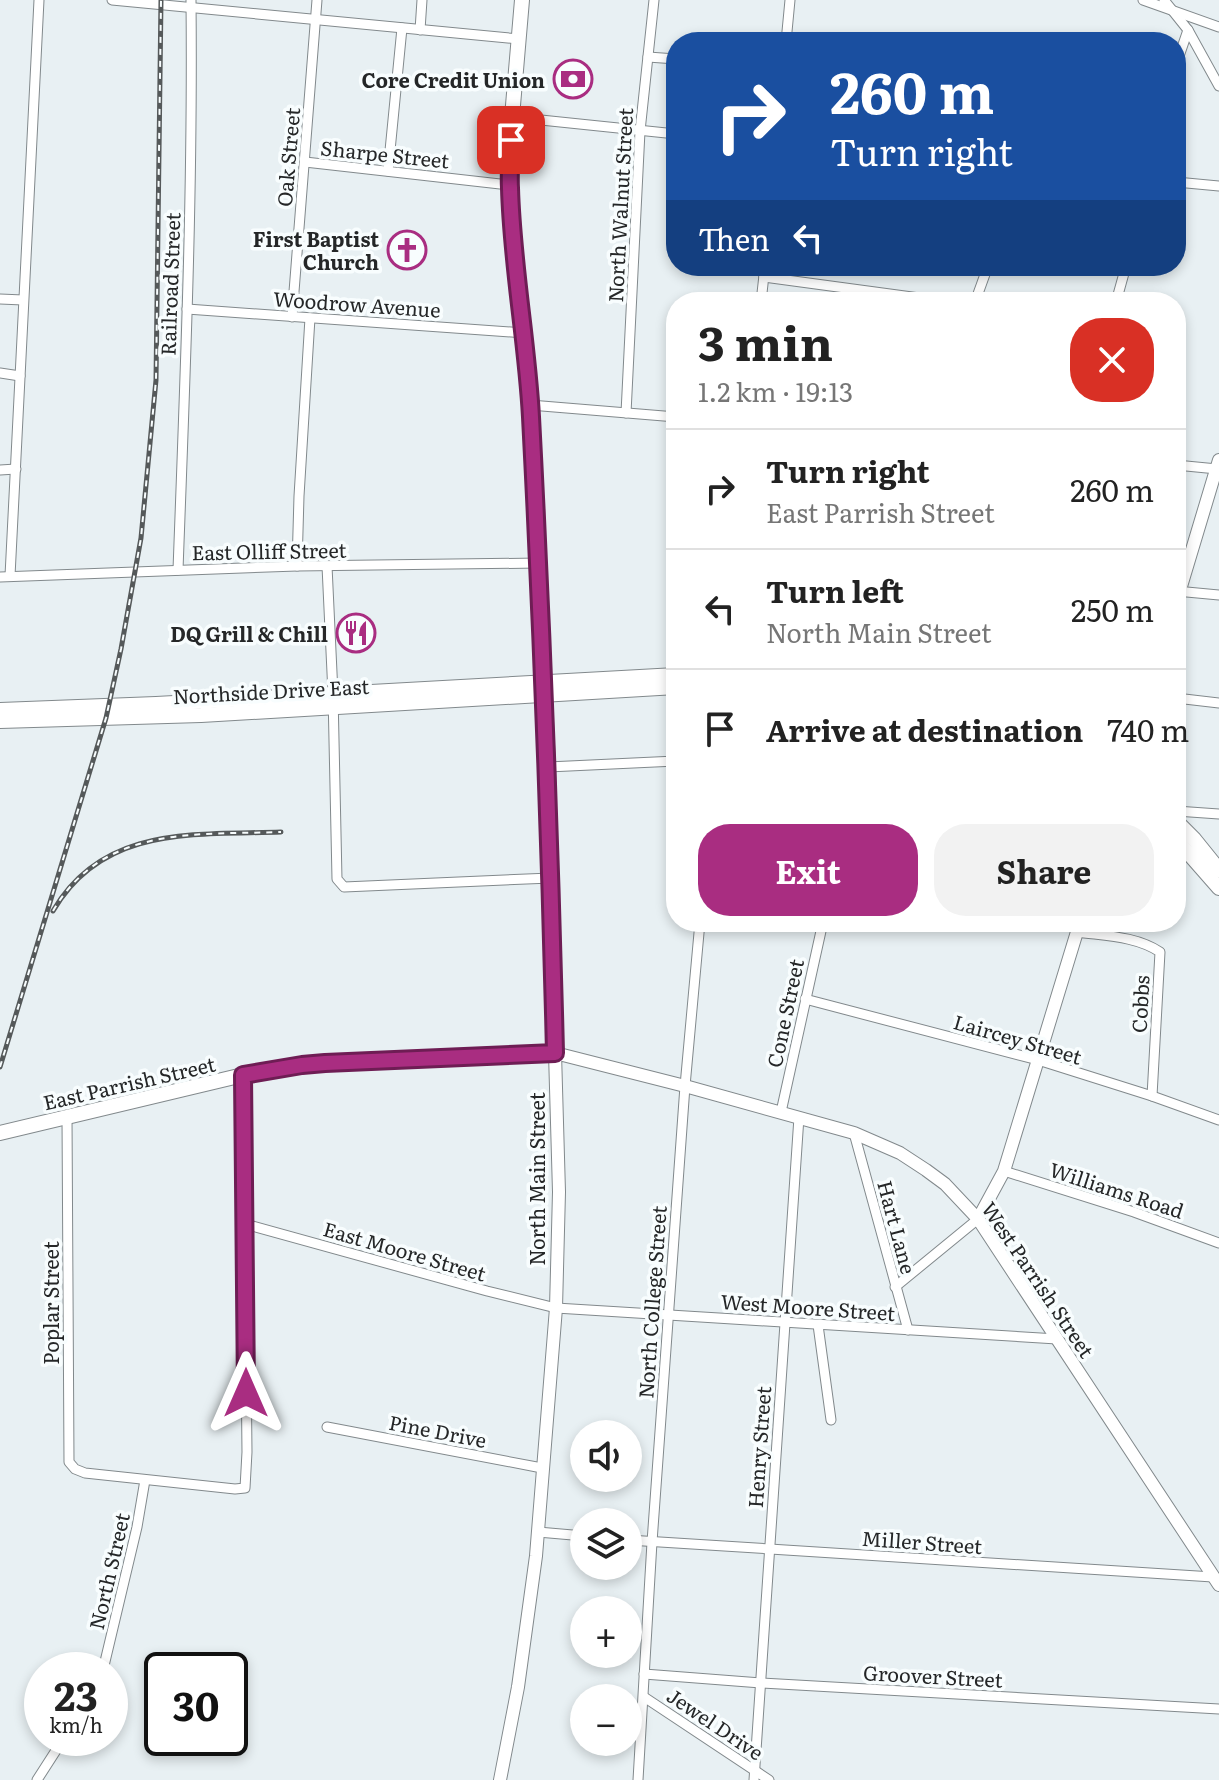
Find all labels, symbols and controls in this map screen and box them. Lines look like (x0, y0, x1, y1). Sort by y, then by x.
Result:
text: 260 m (830, 48, 994, 131)
bank icon: Core Credit Union (552, 58, 594, 100)
place label: Core Credit Union (362, 64, 545, 94)
icon: right (698, 64, 802, 168)
street label: Oak Street (268, 106, 306, 208)
pin (477, 106, 545, 174)
street label: North Walnut Street (599, 107, 639, 303)
icon: arrive (489, 118, 533, 162)
text: Turn right (830, 124, 1013, 177)
street label: Sharpe Street (319, 131, 451, 175)
street label: Railroad Street (152, 212, 186, 356)
text: Then (698, 216, 770, 260)
icon: left (786, 216, 830, 260)
place label: First Baptist Church (253, 223, 379, 276)
church icon: First Baptist Church (386, 229, 428, 271)
street label: Woodrow Avenue (272, 282, 442, 324)
text: 3 min (698, 305, 833, 376)
button: close (1070, 318, 1154, 402)
text: 1.2 km · 19:13 (698, 371, 853, 410)
text: Turn right (766, 448, 930, 492)
icon: right (698, 467, 742, 511)
text: 260 m (1070, 467, 1154, 511)
text: East Parrish Street (766, 492, 995, 531)
street label: East Olliff Street (191, 534, 347, 566)
text: Turn left (766, 568, 904, 612)
icon: left (698, 587, 742, 631)
text: 250 m (1071, 587, 1154, 631)
restaurant icon: DQ Grill & Chill (335, 612, 377, 654)
text: North Main Street (766, 612, 992, 651)
place label: DQ Grill & Chill (170, 618, 328, 648)
street label: Northside Drive East (172, 670, 370, 710)
icon: arrive (698, 707, 742, 751)
text: Arrive at destination (766, 707, 1083, 751)
text: 740 m (1107, 707, 1189, 751)
button: Exit (698, 824, 918, 916)
button: Share (934, 824, 1154, 916)
street label: Cone Street (758, 956, 810, 1070)
street label: Cobbs (1123, 974, 1155, 1034)
street label: Laircey Street (950, 1005, 1086, 1071)
street label: East Parrish Street (40, 1048, 218, 1116)
street label: North Main Street (521, 1092, 551, 1266)
street label: Williams Road (1046, 1153, 1188, 1225)
street label: Hart Lane (871, 1177, 925, 1277)
street label: West Parrish Street (975, 1195, 1103, 1363)
street label: North College Street (629, 1205, 673, 1399)
street label: East Moore Street (320, 1212, 490, 1288)
street label: Poplar Street (35, 1241, 65, 1365)
street label: West Moore Street (720, 1285, 896, 1327)
position arrow (204, 1351, 288, 1435)
street label: Henry Street (739, 1385, 777, 1509)
street label: Pine Drive (387, 1406, 489, 1454)
map controls (570, 1420, 642, 1756)
button: sound (570, 1420, 642, 1492)
button: layers (570, 1508, 642, 1580)
street label: North Street (80, 1510, 136, 1632)
street label: Miller Street (861, 1522, 983, 1560)
button: + (570, 1596, 642, 1668)
speed limit sign: 30 (144, 1652, 248, 1756)
street label: Groover Street (862, 1656, 1004, 1694)
text: 23 (54, 1664, 98, 1723)
street label: Jewel Drive (662, 1680, 770, 1766)
button: − (570, 1684, 642, 1756)
text: km/h (49, 1709, 103, 1739)

